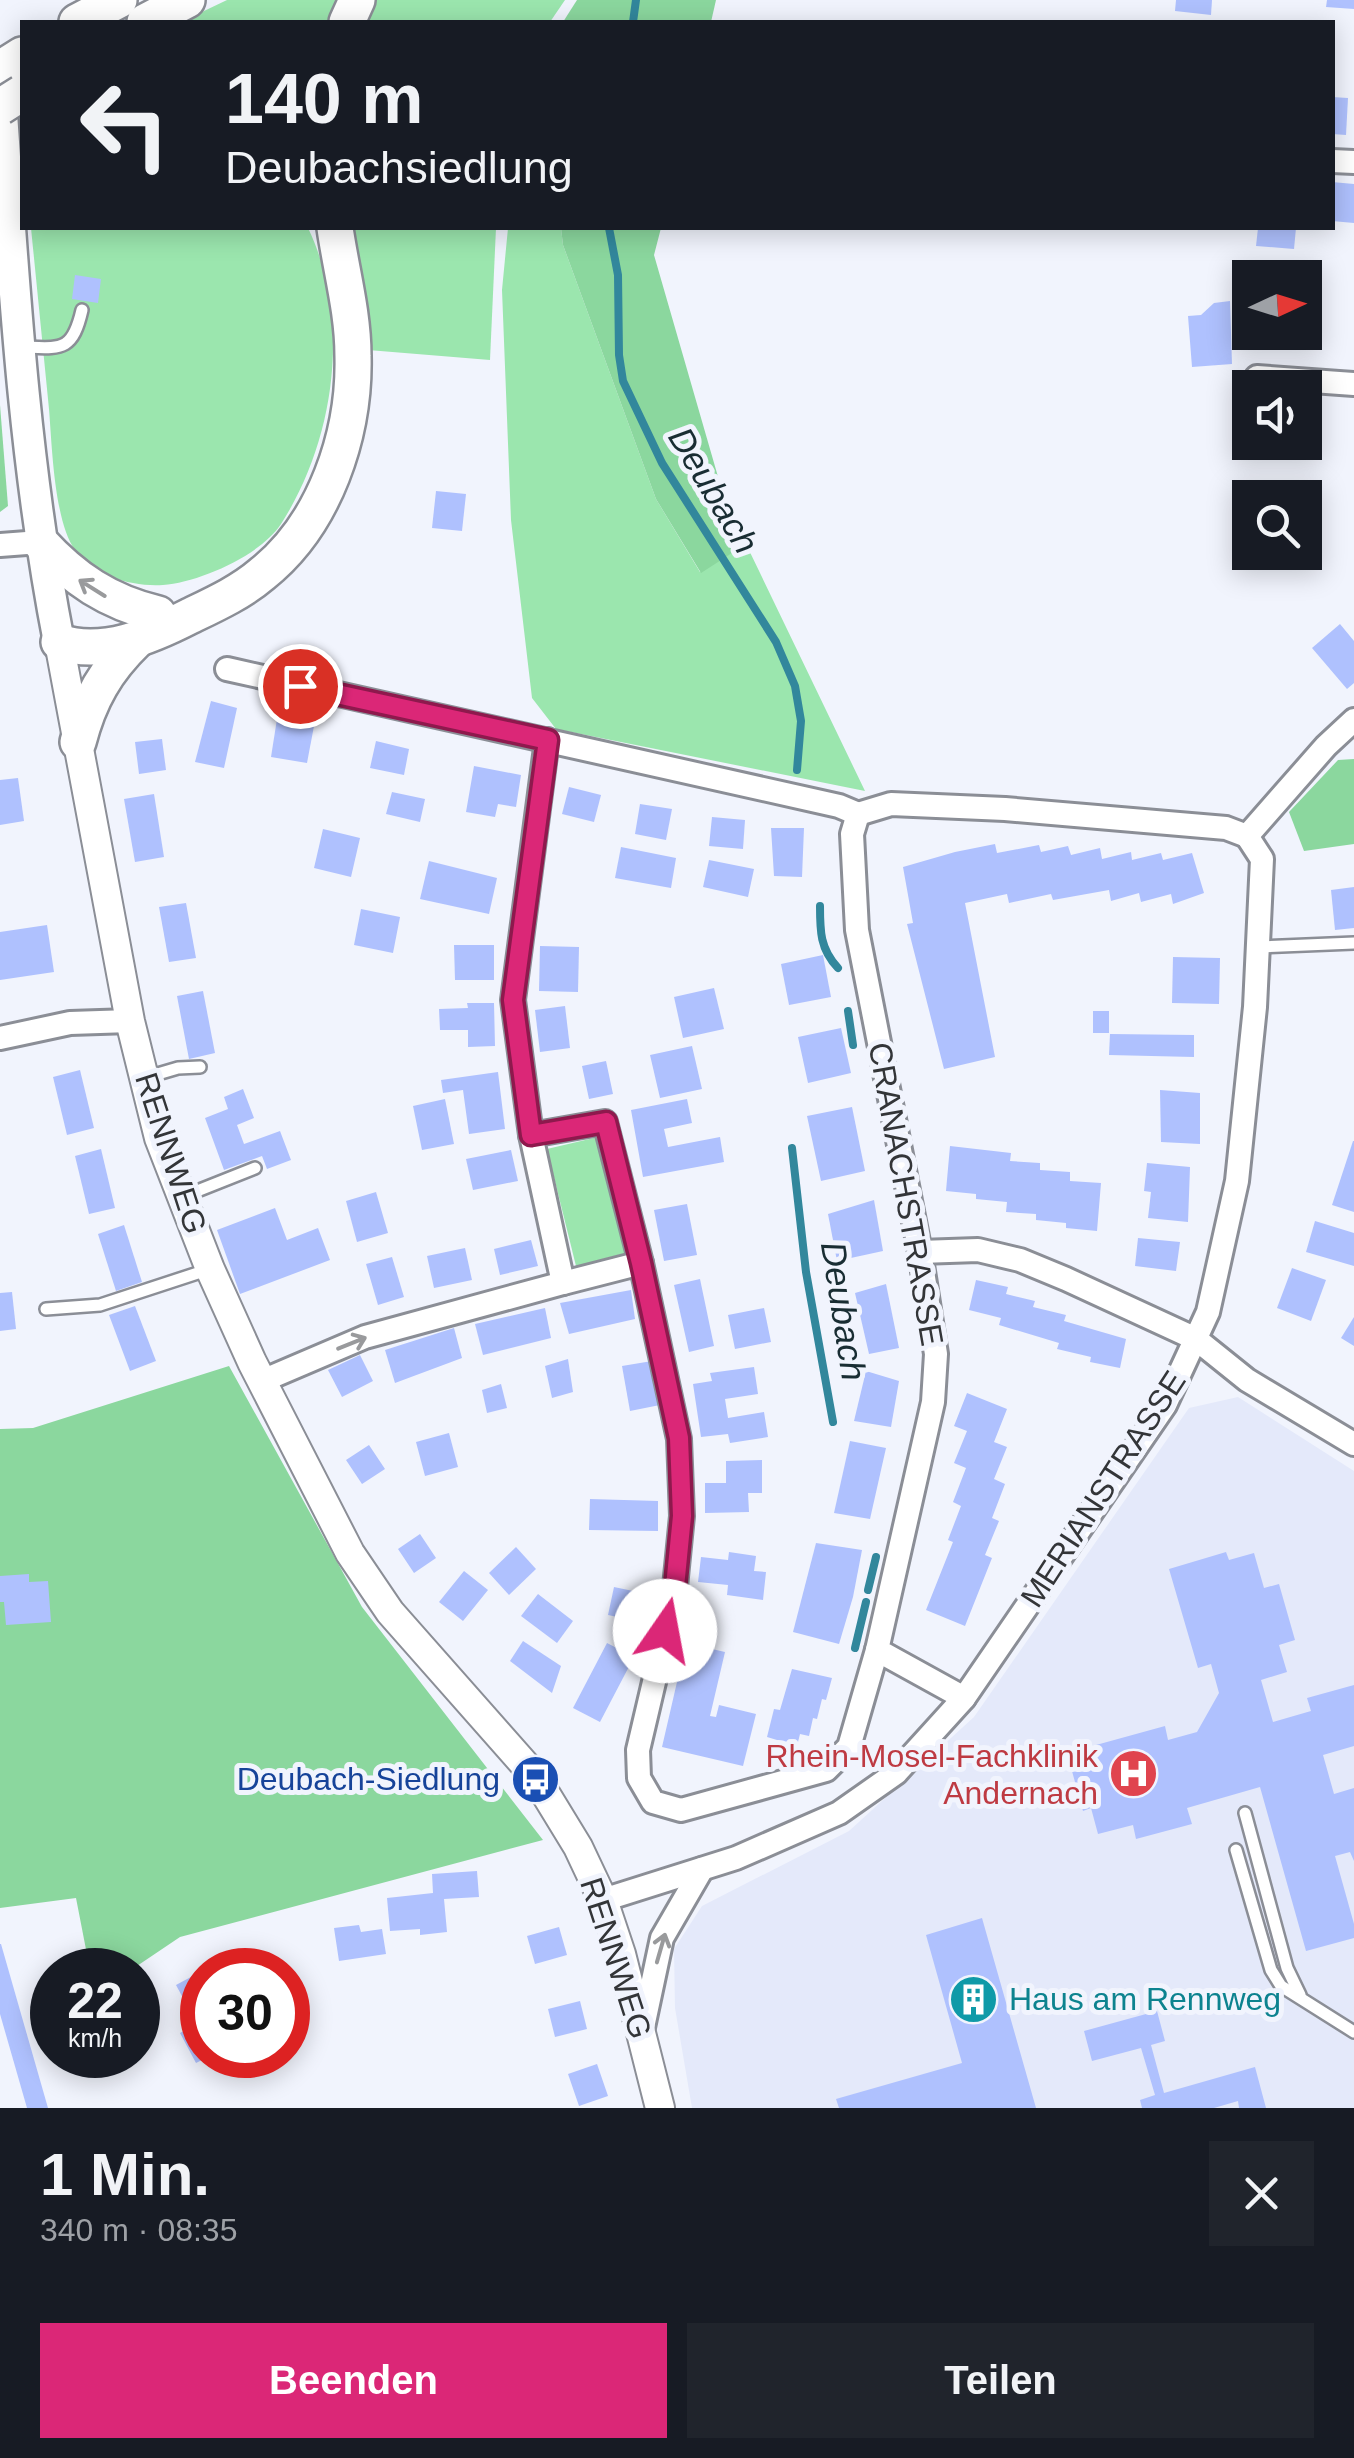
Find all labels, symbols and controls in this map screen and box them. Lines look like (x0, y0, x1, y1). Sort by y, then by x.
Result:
icon: left (60, 60, 190, 190)
text: 140 m (225, 60, 423, 138)
text: Deubachsiedlung (225, 142, 573, 193)
north arrow (1232, 260, 1322, 350)
map controls (1232, 260, 1322, 570)
button: sound (1232, 370, 1322, 460)
water label: Deubach (661, 420, 767, 560)
button: search (1232, 480, 1322, 570)
one-way arrow (79, 578, 107, 598)
pin (258, 644, 343, 729)
icon: arrive (273, 659, 328, 714)
street label: CRANACHSTRASSE (862, 1039, 950, 1349)
street label: RENNWEG (128, 1068, 214, 1238)
water label: Deubach (814, 1239, 874, 1383)
one-way arrow (336, 1332, 367, 1350)
street label: MERIANSTRASSE (1013, 1364, 1193, 1614)
position arrow (613, 1579, 717, 1683)
place label: Rhein-Mosel-Fachklinik Andernach (765, 1738, 1099, 1811)
hospital icon: Rhein-Mosel-Fachklinik Andernach (1107, 1748, 1159, 1800)
bus stop icon: Deubach-Siedlung (509, 1753, 561, 1805)
place label: Deubach-Siedlung (237, 1761, 500, 1797)
street label: RENNWEG (573, 1873, 659, 2043)
one-way arrow (653, 1933, 671, 1965)
speed limit sign: 30 (180, 1948, 310, 2078)
text: 22 (67, 1973, 123, 2029)
building icon: Haus am Rennweg (948, 1973, 1000, 2025)
place label: Haus am Rennweg (1009, 1981, 1281, 2017)
text: km/h (68, 2024, 122, 2052)
text: 1 Min. (40, 2141, 210, 2208)
button: close (1209, 2141, 1314, 2246)
text: 340 m · 08:35 (40, 2212, 237, 2248)
button: Beenden (40, 2323, 667, 2438)
button: Teilen (687, 2323, 1314, 2438)

